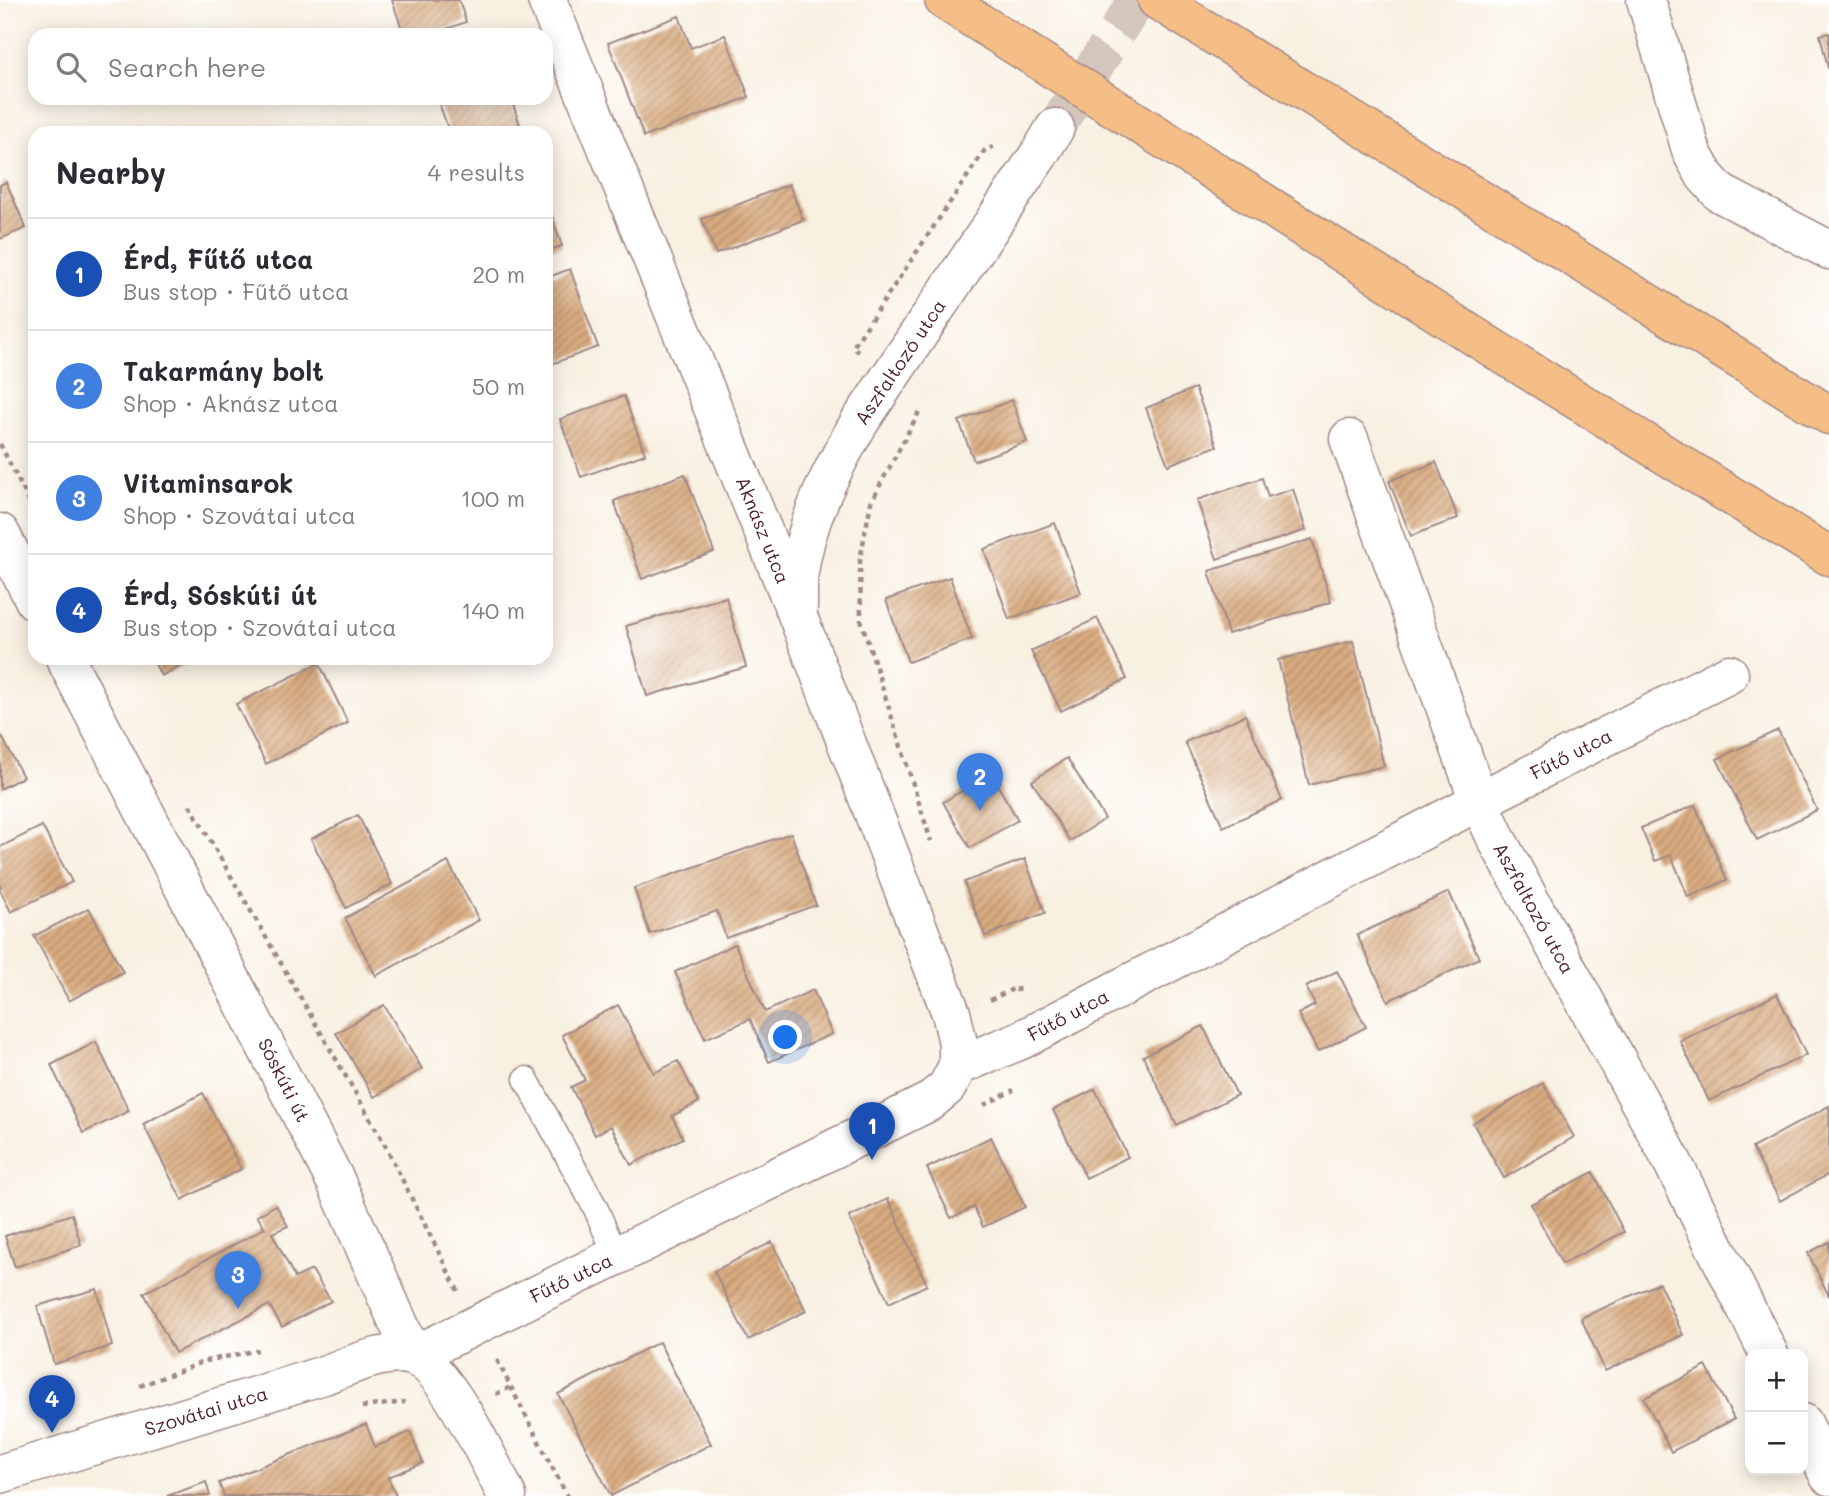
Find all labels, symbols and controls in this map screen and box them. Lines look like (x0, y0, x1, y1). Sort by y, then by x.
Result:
search box (28, 28, 553, 105)
icon: search (52, 48, 90, 86)
text: Search here (108, 50, 266, 84)
text: Nearby (56, 152, 166, 192)
text: 4 results (428, 157, 525, 187)
text: Érd, Fűtő utca (123, 242, 313, 276)
text: 1 (74, 259, 84, 289)
text: 20 m (472, 259, 525, 289)
text: Bus stop · Fűtő utca (123, 276, 349, 306)
street label: Aszfaltozó utca (848, 294, 951, 429)
text: Takarmány bolt (123, 354, 324, 388)
text: 2 (73, 371, 85, 401)
text: 50 m (472, 371, 525, 401)
text: Shop · Aknász utca (123, 388, 339, 418)
text: Vitaminsarok (123, 466, 293, 500)
street label: Aknász utca (731, 473, 796, 587)
text: 3 (72, 483, 86, 513)
text: 100 m (461, 483, 525, 513)
text: Shop · Szovátai utca (123, 500, 356, 530)
text: Érd, Sóskúti út (123, 578, 317, 612)
text: 4 (72, 595, 86, 625)
text: 140 m (461, 595, 525, 625)
text: Bus stop · Szovátai utca (123, 612, 397, 642)
street label: Fűtő utca (1526, 722, 1616, 785)
pin: 2 (957, 753, 1003, 811)
street label: Aszfaltozó utca (1488, 838, 1581, 978)
street label: Fűtő utca (1023, 983, 1113, 1046)
your location (768, 1020, 802, 1054)
street label: Sóskúti út (253, 1034, 316, 1126)
pin: 1 (849, 1102, 895, 1160)
street label: Fűtő utca (526, 1247, 616, 1308)
pin: 3 (215, 1251, 261, 1309)
map controls (1745, 1349, 1808, 1475)
button: + (1745, 1349, 1808, 1412)
pin: 4 (29, 1375, 75, 1433)
street label: Szovátai utca (141, 1380, 270, 1441)
button: − (1745, 1412, 1808, 1475)

